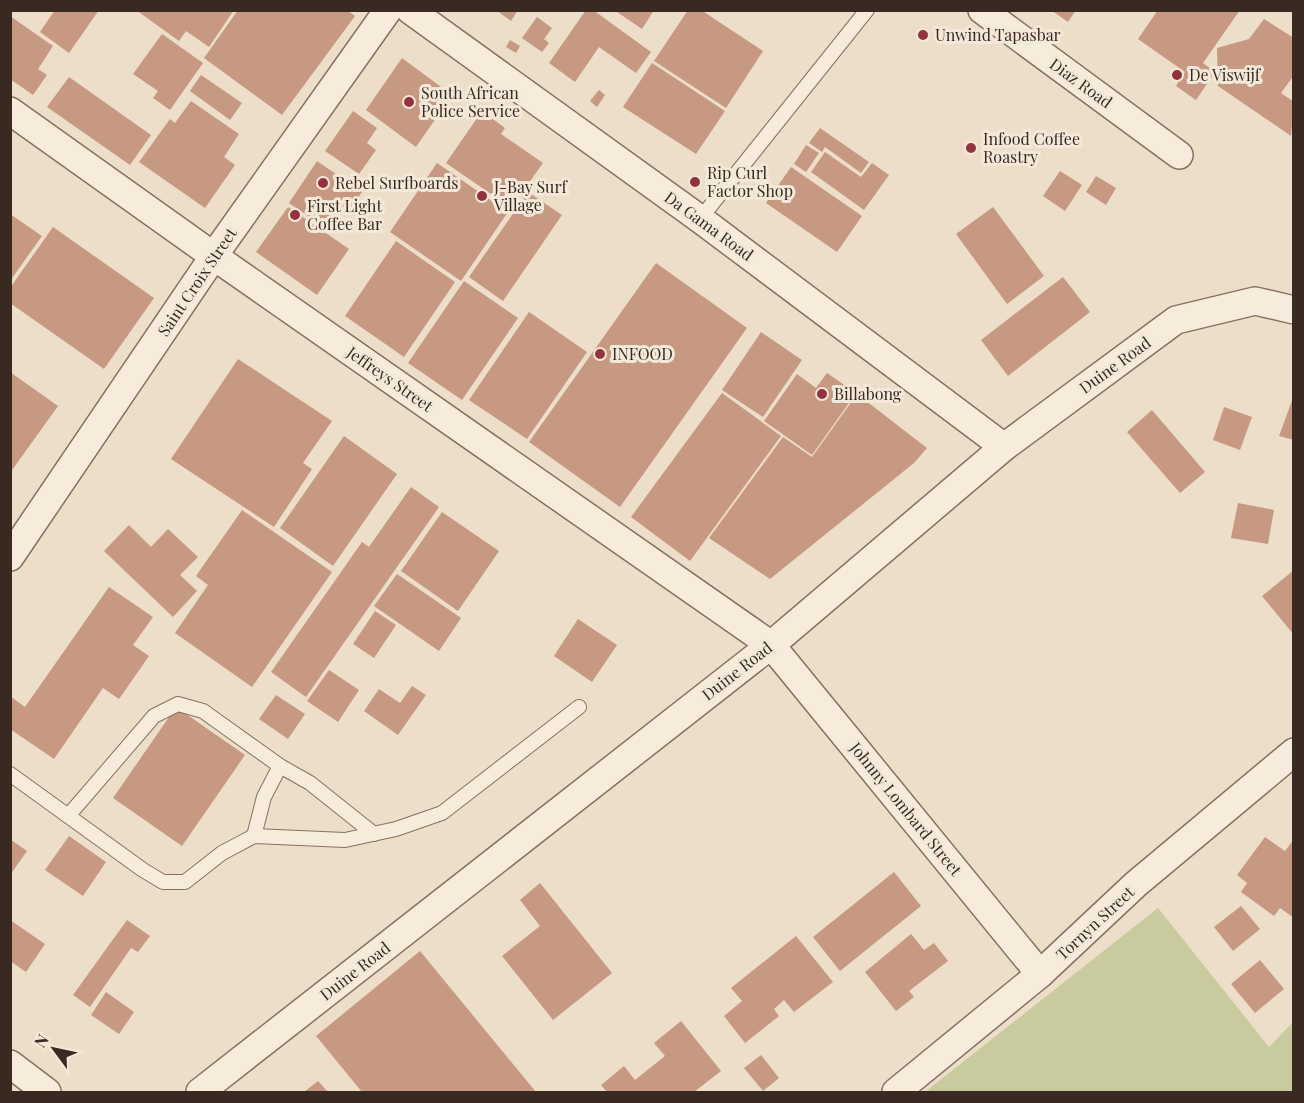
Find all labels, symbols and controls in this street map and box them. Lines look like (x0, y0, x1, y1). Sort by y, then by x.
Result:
place label: Unwind Tapasbar (935, 24, 1061, 45)
marker: Unwind Tapasbar (916, 28, 930, 42)
street label: Diaz Road (1046, 53, 1117, 112)
place label: De Viswijf (1189, 64, 1262, 85)
marker: De Viswijf (1170, 68, 1184, 82)
place label: South African Police Service (421, 82, 520, 121)
marker: South African Police Service (402, 95, 416, 109)
place label: Infood Coffee Roastry (983, 128, 1080, 167)
marker: Infood Coffee Roastry (964, 141, 978, 155)
place label: Rip Curl Factor Shop (707, 162, 793, 201)
place label: Rebel Surfboards (335, 172, 458, 193)
marker: Rip Curl Factor Shop (688, 175, 702, 189)
marker: Rebel Surfboards (316, 176, 330, 190)
place label: J-Bay Surf Village (493, 176, 568, 215)
street label: Da Gama Road (661, 186, 758, 265)
marker: J-Bay Surf Village (475, 189, 489, 203)
place label: First Light Coffee Bar (307, 195, 382, 234)
marker: First Light Coffee Bar (288, 208, 302, 222)
street label: Saint Croix Street (152, 223, 241, 340)
street label: Duine Road (1075, 332, 1155, 398)
street label: Jeffreys Street (342, 341, 438, 416)
place label: INFOOD (612, 343, 673, 364)
marker: INFOOD (593, 347, 607, 361)
place label: Billabong (834, 383, 902, 404)
marker: Billabong (815, 387, 829, 401)
street label: Duine Road (697, 637, 776, 705)
street label: Johnny Lombard Street (845, 737, 967, 880)
street label: Tornyn Street (1051, 881, 1138, 964)
street label: Duine Road (315, 937, 394, 1005)
north arrow (24, 1019, 84, 1079)
text: N (29, 1030, 53, 1051)

